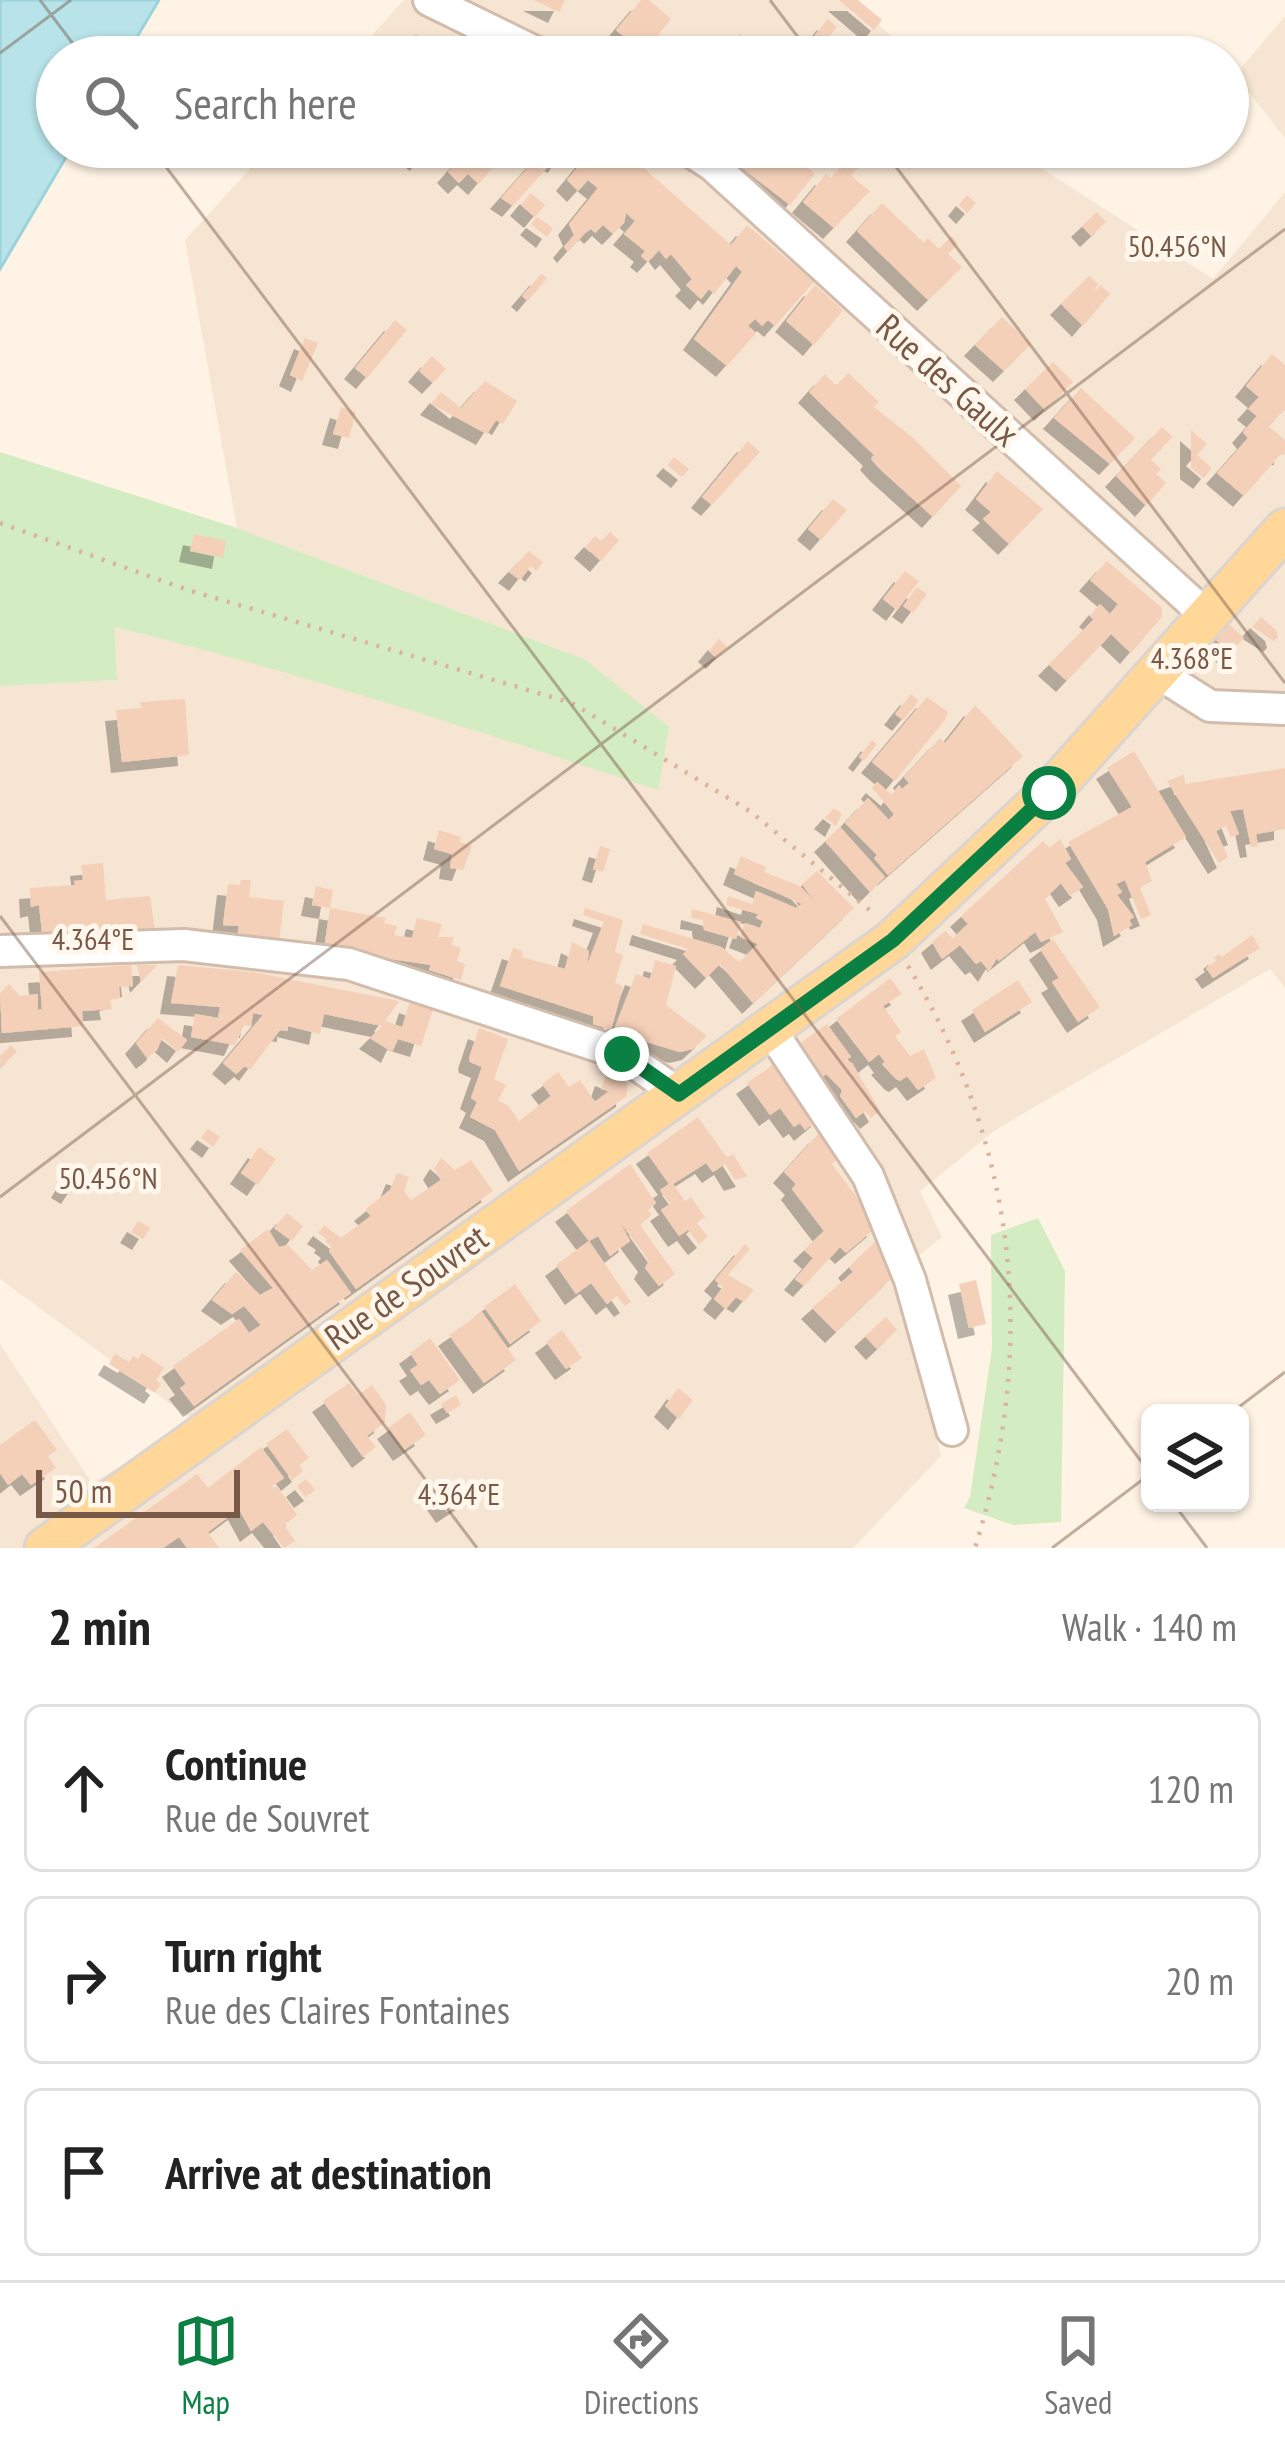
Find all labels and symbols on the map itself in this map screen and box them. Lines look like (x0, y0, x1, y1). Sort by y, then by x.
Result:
text: 50.456°N (1127, 226, 1227, 265)
street label: Rue des Gaulx (867, 303, 1030, 456)
text: 4.368°E (1151, 638, 1233, 677)
route start (1022, 766, 1076, 820)
text: 4.364°E (52, 919, 134, 958)
route end (595, 1027, 649, 1081)
text: 50.456°N (58, 1158, 158, 1197)
street label: Rue de Souvret (315, 1213, 497, 1360)
scale bar (36, 1464, 240, 1517)
text: 4.364°E (418, 1474, 500, 1513)

